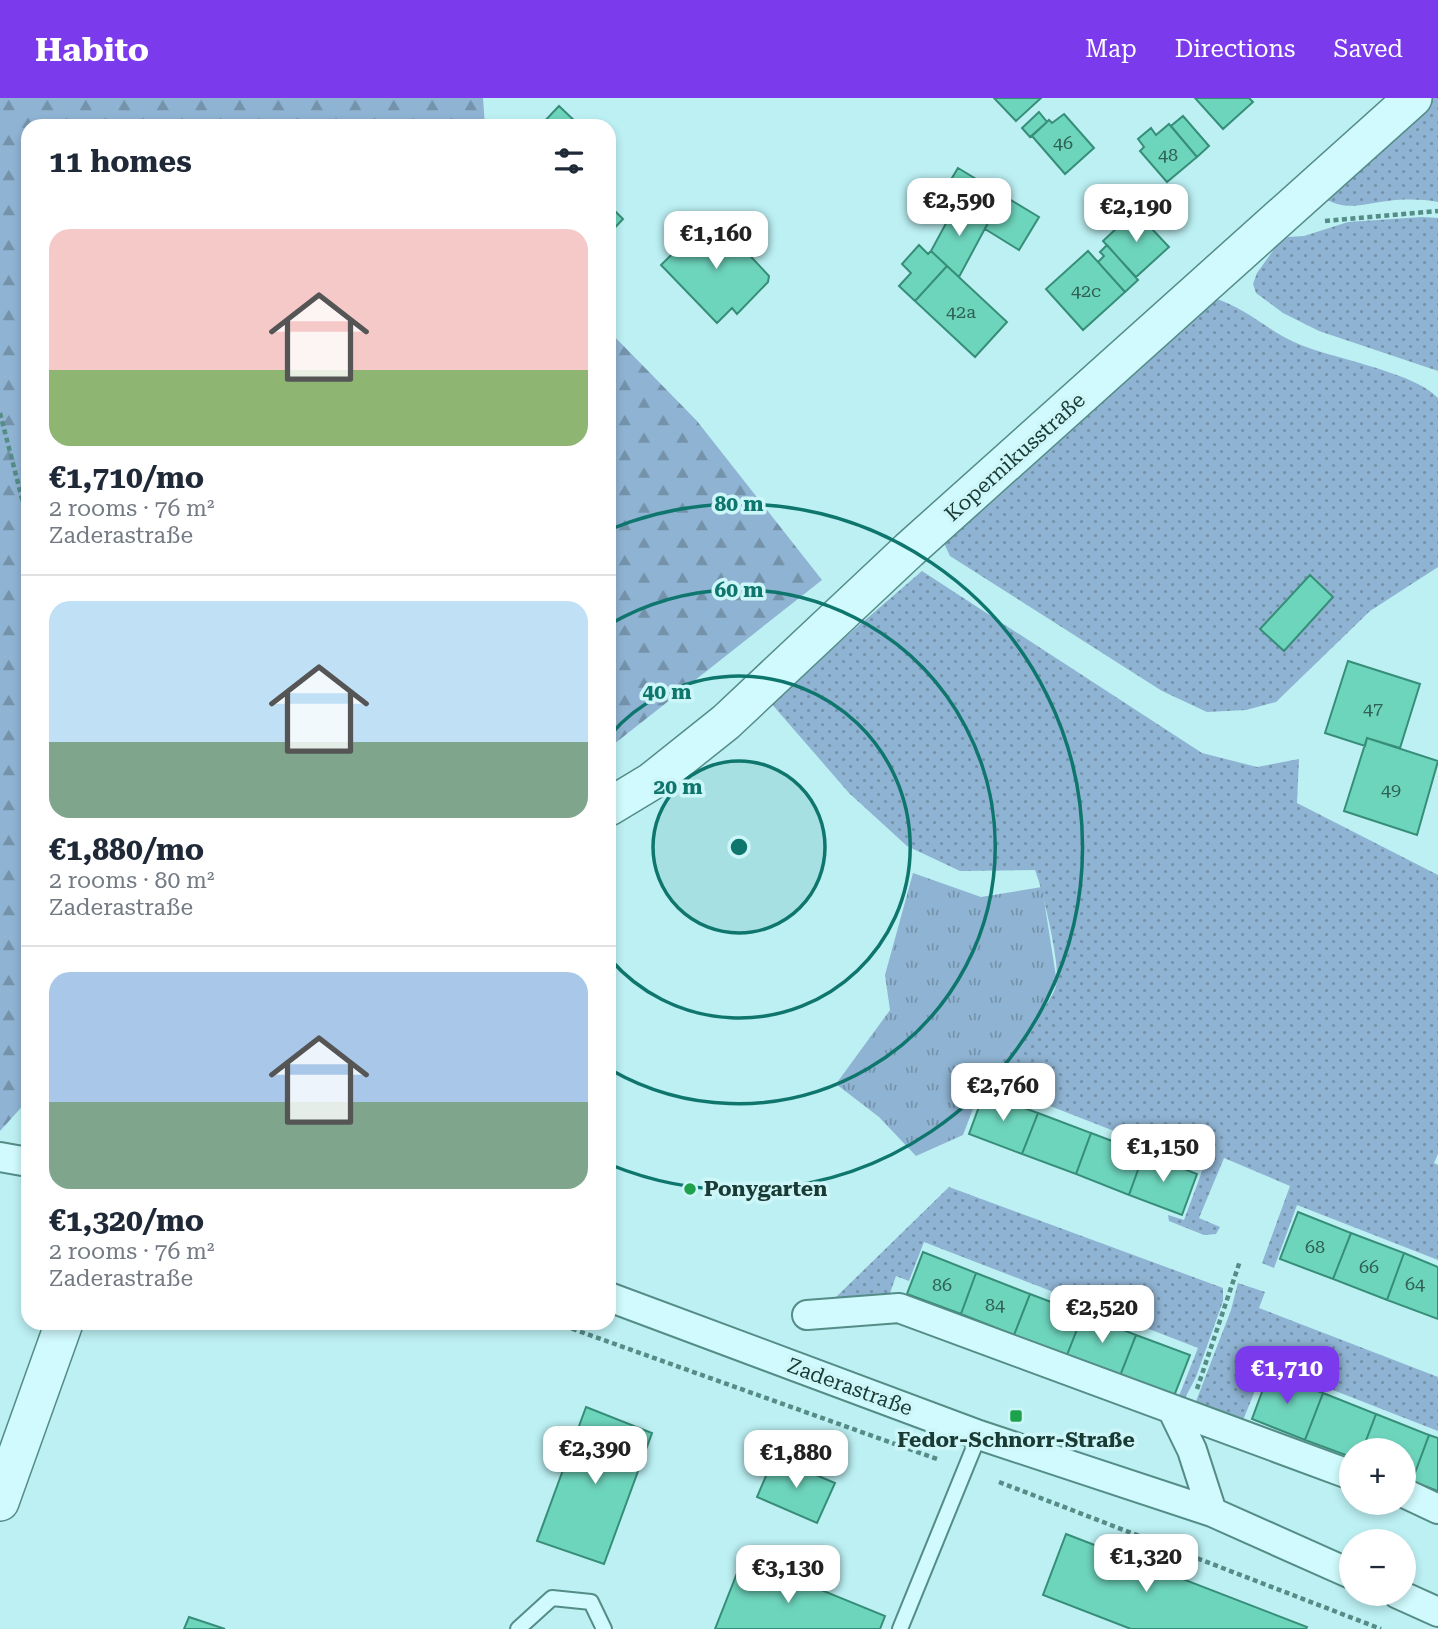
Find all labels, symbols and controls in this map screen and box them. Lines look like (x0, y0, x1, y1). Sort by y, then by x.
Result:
text: Habito (35, 30, 149, 69)
text: Map (1085, 35, 1137, 63)
text: Directions (1175, 35, 1295, 63)
text: Saved (1333, 35, 1403, 63)
house number: 46 (1053, 132, 1073, 153)
icon: filters (550, 142, 588, 180)
text: 11 homes (49, 144, 192, 179)
house number: 48 (1158, 144, 1178, 165)
pin: €2,590 (902, 178, 1016, 238)
pin: €2,190 (1079, 184, 1193, 244)
text: €2,590 (923, 187, 995, 214)
text: €2,190 (1100, 193, 1172, 220)
pin: €1,160 (659, 212, 773, 271)
text: €1,160 (680, 220, 752, 247)
icon: home (256, 274, 382, 400)
house number: 42c (1071, 280, 1101, 301)
house number: 42a (946, 301, 976, 322)
street label: Kopernikusstraße (940, 388, 1090, 526)
text: €1,710/mo (49, 460, 204, 495)
text: 80 m (714, 492, 764, 516)
text: 2 rooms · 76 m² (49, 495, 215, 522)
text: Zaderastraße (49, 522, 193, 549)
text: 60 m (714, 578, 764, 602)
icon: home (256, 646, 382, 772)
text: 40 m (642, 680, 692, 704)
house number: 47 (1363, 698, 1383, 719)
text: 20 m (653, 775, 703, 799)
house number: 49 (1381, 779, 1401, 800)
text: €1,880/mo (49, 832, 204, 867)
centre of rings (727, 835, 751, 859)
text: 2 rooms · 80 m² (49, 867, 215, 894)
text: Zaderastraße (49, 894, 193, 921)
icon: home (256, 1017, 382, 1143)
pin: €2,760 (946, 1063, 1060, 1123)
text: €2,760 (967, 1072, 1039, 1099)
pin: €1,150 (1106, 1124, 1220, 1184)
text: €1,150 (1127, 1133, 1199, 1160)
place label: Ponygarten (704, 1177, 827, 1201)
marker: Ponygarten (682, 1181, 698, 1197)
text: €1,320/mo (49, 1203, 204, 1238)
house number: 68 (1305, 1236, 1325, 1257)
text: 2 rooms · 76 m² (49, 1238, 215, 1265)
house number: 66 (1359, 1256, 1379, 1277)
text: Zaderastraße (49, 1265, 193, 1292)
house number: 64 (1405, 1273, 1425, 1294)
house number: 86 (932, 1274, 952, 1295)
pin: €2,520 (1045, 1286, 1159, 1345)
house number: 84 (985, 1294, 1005, 1315)
text: €2,520 (1066, 1294, 1138, 1321)
pin: €1,710 (1230, 1346, 1344, 1406)
street label: Zaderastraße (784, 1353, 916, 1421)
text: €1,710 (1251, 1355, 1323, 1382)
marker: Fedor-Schnorr-Straße (1008, 1408, 1024, 1424)
pin: €2,390 (538, 1426, 652, 1486)
place label: Fedor-Schnorr-Straße (897, 1428, 1135, 1452)
pin: €1,880 (739, 1430, 853, 1490)
text: €2,390 (559, 1435, 631, 1462)
map controls (1339, 1438, 1416, 1606)
button: + (1339, 1438, 1416, 1515)
text: €1,880 (760, 1439, 832, 1466)
button: − (1339, 1529, 1416, 1606)
pin: €1,320 (1089, 1534, 1203, 1594)
text: €1,320 (1110, 1543, 1182, 1570)
pin: €3,130 (731, 1546, 845, 1605)
text: €3,130 (752, 1554, 824, 1581)

